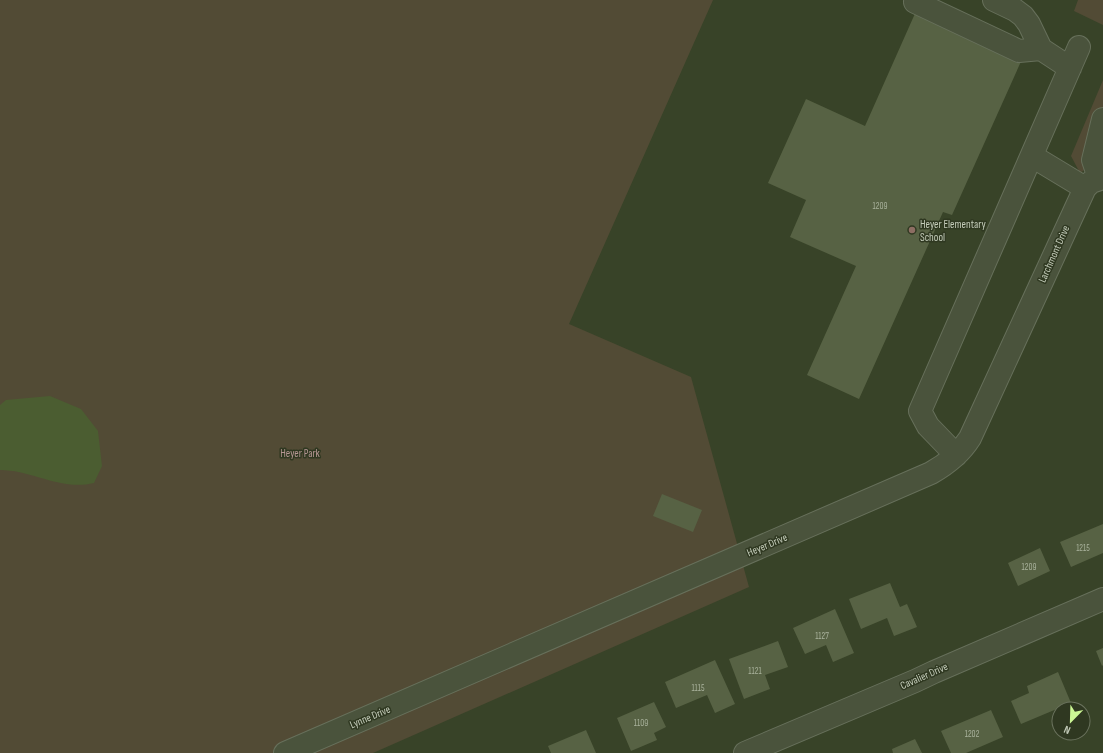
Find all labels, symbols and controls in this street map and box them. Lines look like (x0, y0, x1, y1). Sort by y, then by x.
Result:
house number: 1209 (873, 201, 887, 212)
place label: Heyer Elementary School (920, 218, 986, 244)
street label: Larchmont Drive (1036, 223, 1072, 285)
marker: Heyer Elementary School (907, 225, 917, 235)
park label: Heyer Park (280, 447, 321, 460)
street label: Heyer Drive (745, 531, 789, 559)
house number: 1215 (1076, 543, 1090, 554)
house number: 1209 (1022, 562, 1036, 573)
house number: 1127 (815, 631, 829, 642)
street label: Cavalier Drive (898, 660, 950, 692)
house number: 1121 (748, 666, 762, 677)
house number: 1115 (691, 683, 705, 694)
north arrow (1051, 701, 1091, 741)
street label: Lynne Drive (348, 703, 392, 731)
house number: 1109 (634, 718, 648, 729)
text: N (1062, 723, 1073, 737)
house number: 1202 (965, 729, 980, 740)

